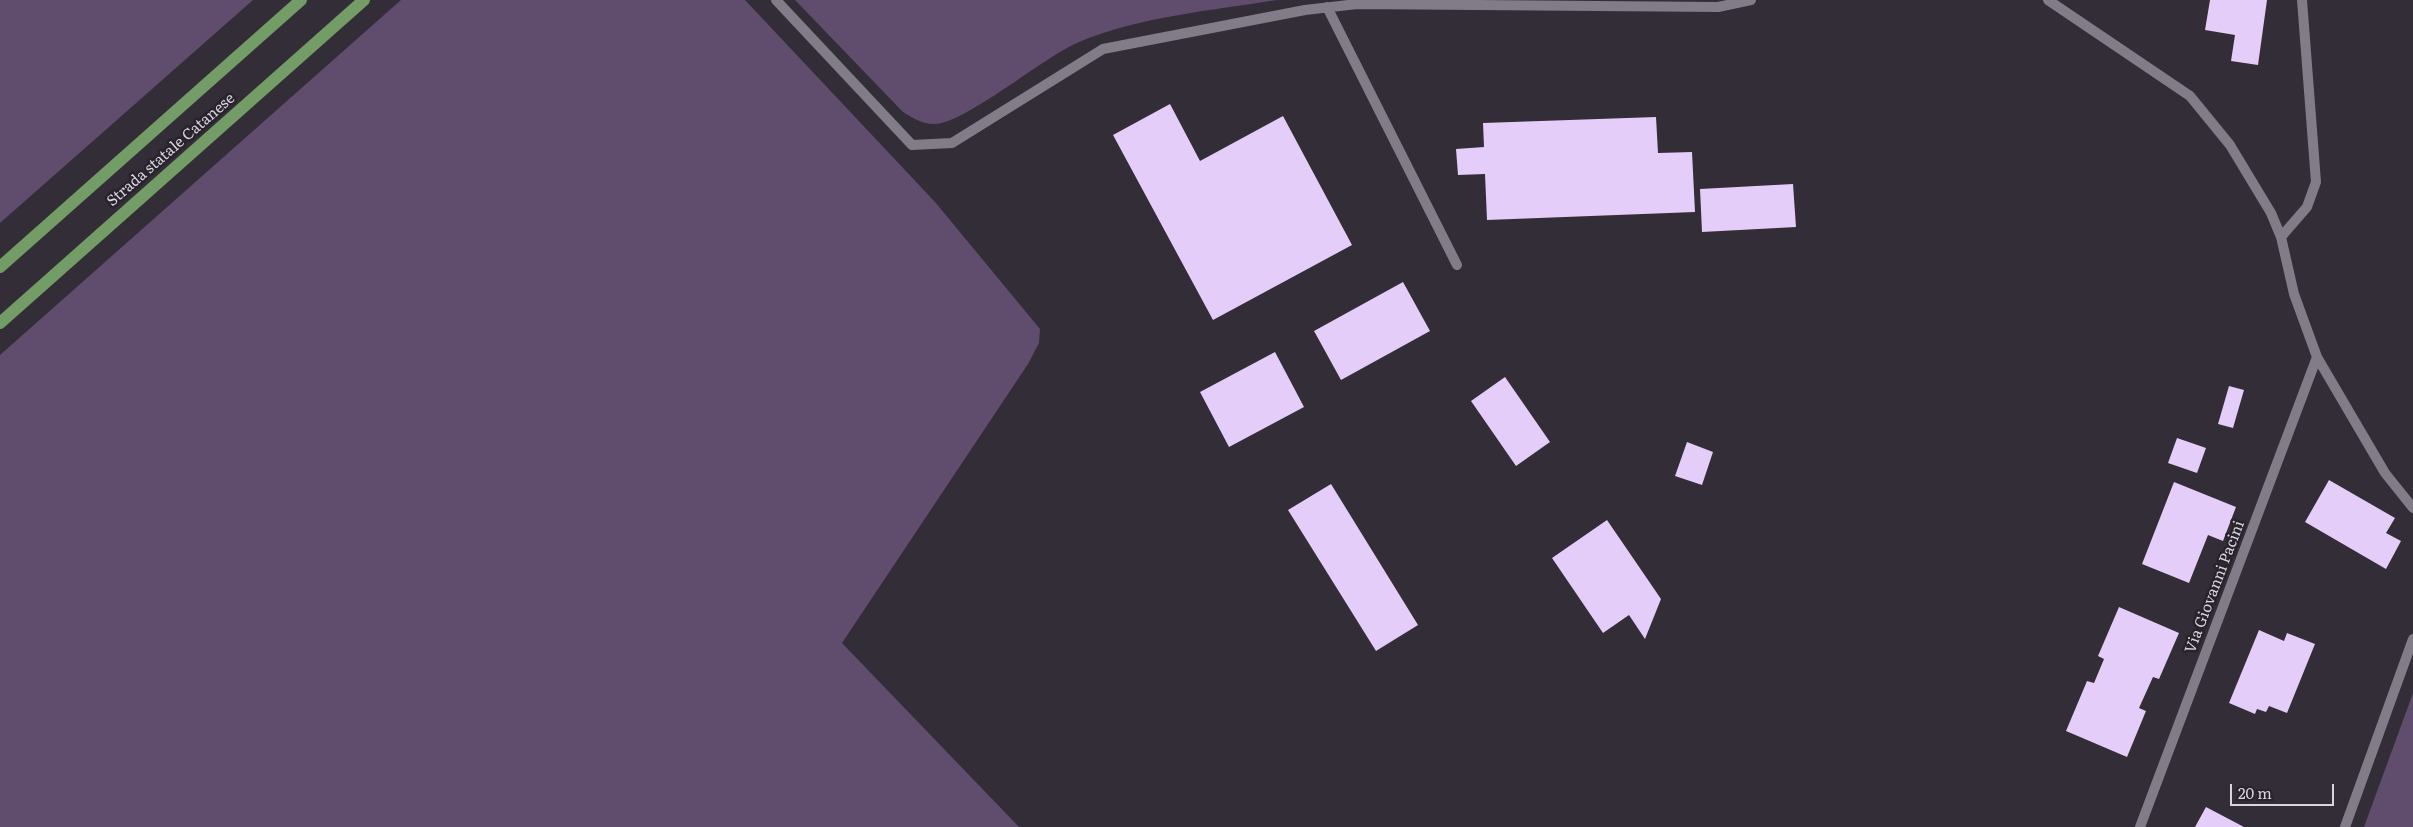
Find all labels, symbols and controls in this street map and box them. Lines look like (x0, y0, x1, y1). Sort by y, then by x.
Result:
street label: Strada statale Catanese (103, 90, 239, 210)
street label: Via Giovanni Pacini (2181, 518, 2249, 656)
scale bar (2233, 774, 2337, 806)
text: 20 m (2238, 781, 2272, 804)

